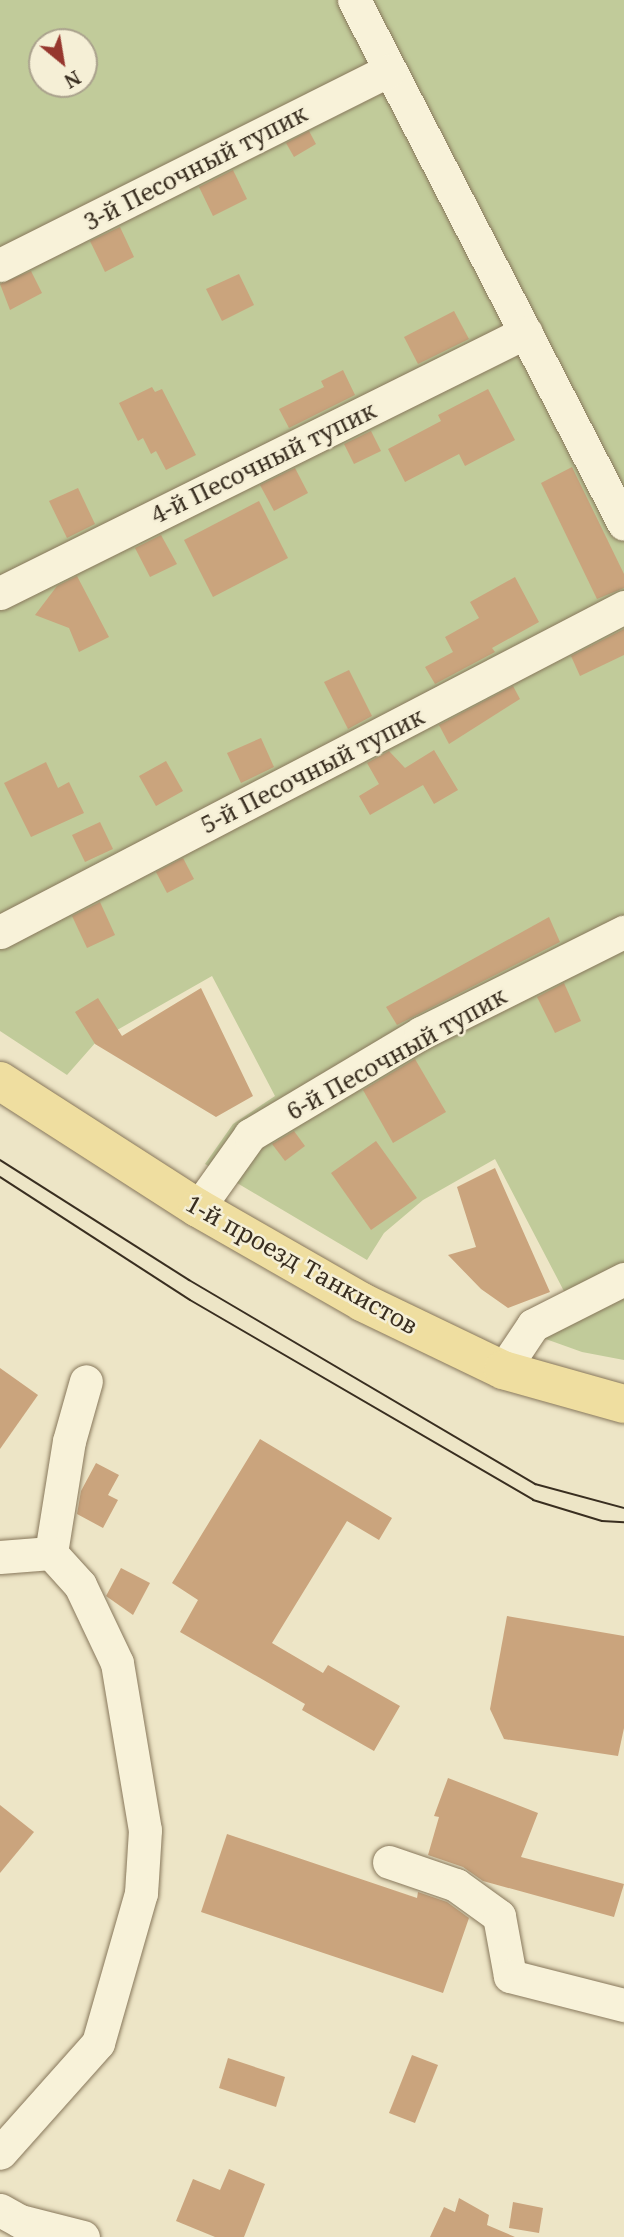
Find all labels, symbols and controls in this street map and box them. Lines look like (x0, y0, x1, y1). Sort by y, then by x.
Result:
north arrow (28, 28, 98, 98)
text: N (60, 64, 85, 94)
street label: 3-й Песочный тупик (79, 98, 311, 236)
street label: 4-й Песочный тупик (146, 395, 380, 529)
street label: 5-й Песочный тупик (196, 701, 428, 839)
street label: 6-й Песочный тупик (281, 981, 511, 1125)
street label: 1-й проезд Танкистов (181, 1188, 423, 1340)

